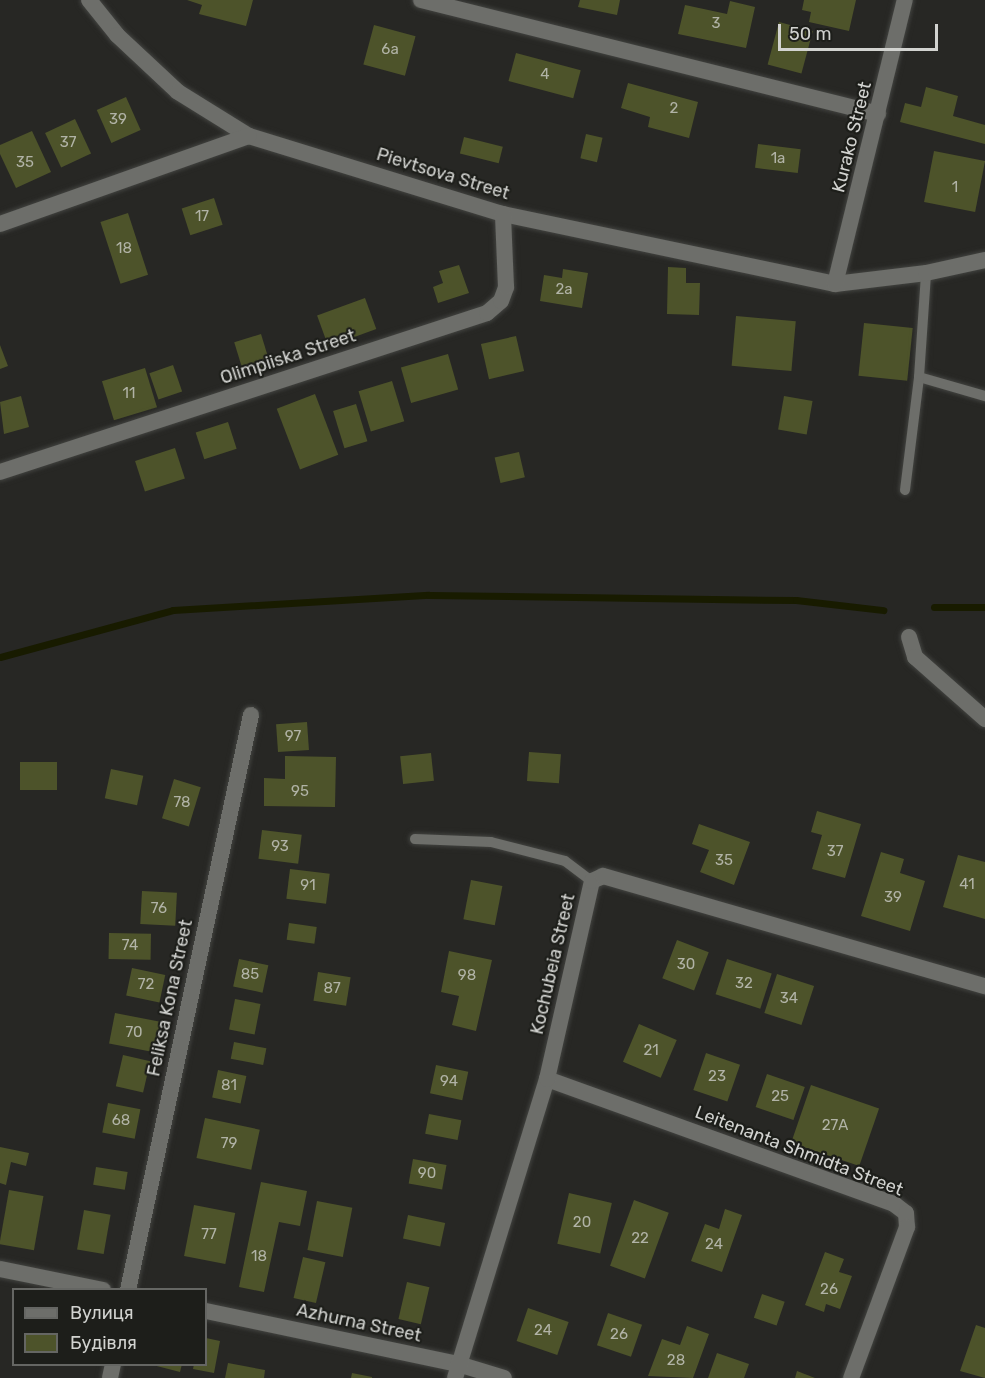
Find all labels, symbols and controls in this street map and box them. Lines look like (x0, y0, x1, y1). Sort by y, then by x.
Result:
scale bar (781, 12, 942, 50)
house number: 3 (711, 15, 721, 33)
text: 50 m (789, 23, 832, 45)
house number: 6а (381, 41, 399, 59)
house number: 4 (540, 66, 550, 84)
street label: Kurako Street (828, 79, 876, 195)
house number: 2 (670, 100, 678, 118)
house number: 39 (109, 111, 127, 129)
house number: 37 (60, 134, 76, 152)
street label: Pievtsova Street (374, 144, 512, 204)
house number: 1а (771, 150, 785, 168)
house number: 35 (16, 154, 34, 172)
house number: 1 (952, 179, 958, 197)
house number: 17 (195, 208, 209, 226)
house number: 18 (116, 240, 132, 258)
house number: 2а (555, 281, 573, 299)
street label: Olimpiiska Street (218, 325, 358, 389)
house number: 11 (123, 385, 135, 403)
house number: 97 (285, 728, 301, 746)
house number: 95 (291, 783, 309, 801)
house number: 78 (173, 794, 191, 812)
house number: 93 (271, 838, 289, 856)
house number: 37 (827, 843, 843, 861)
house number: 35 (715, 852, 733, 870)
house number: 41 (959, 876, 975, 894)
house number: 91 (300, 877, 316, 895)
house number: 39 (884, 889, 902, 907)
street label: Kochubeia Street (526, 891, 580, 1037)
house number: 76 (151, 900, 167, 918)
street label: Feliksa Kona Street (143, 918, 197, 1078)
house number: 74 (122, 937, 138, 955)
house number: 30 (677, 956, 695, 974)
house number: 85 (241, 966, 259, 984)
house number: 98 (458, 967, 476, 985)
house number: 32 (735, 975, 753, 993)
house number: 72 (138, 976, 154, 994)
house number: 87 (323, 980, 341, 998)
house number: 34 (780, 990, 798, 1008)
house number: 70 (125, 1024, 143, 1042)
house number: 21 (643, 1042, 659, 1060)
house number: 23 (708, 1068, 726, 1086)
house number: 94 (440, 1073, 458, 1091)
house number: 81 (221, 1077, 237, 1095)
house number: 25 (771, 1088, 789, 1106)
street label: Leitenanta Shmidta Street (692, 1101, 906, 1201)
house number: 68 (112, 1112, 130, 1130)
house number: 27А (822, 1117, 848, 1135)
house number: 79 (221, 1135, 237, 1153)
house number: 90 (418, 1165, 436, 1183)
house number: 20 (573, 1214, 591, 1232)
house number: 77 (201, 1226, 217, 1244)
house number: 22 (631, 1230, 649, 1248)
house number: 24 (705, 1236, 723, 1254)
house number: 18 (251, 1248, 267, 1266)
house number: 26 (820, 1281, 838, 1299)
legend (12, 1288, 207, 1366)
street label: Azhurna Street (295, 1299, 423, 1347)
text: Вулиця (70, 1302, 134, 1324)
house number: 24 (534, 1322, 552, 1340)
house number: 26 (610, 1326, 628, 1344)
text: Будівля (70, 1332, 137, 1354)
house number: 28 (667, 1352, 685, 1370)

